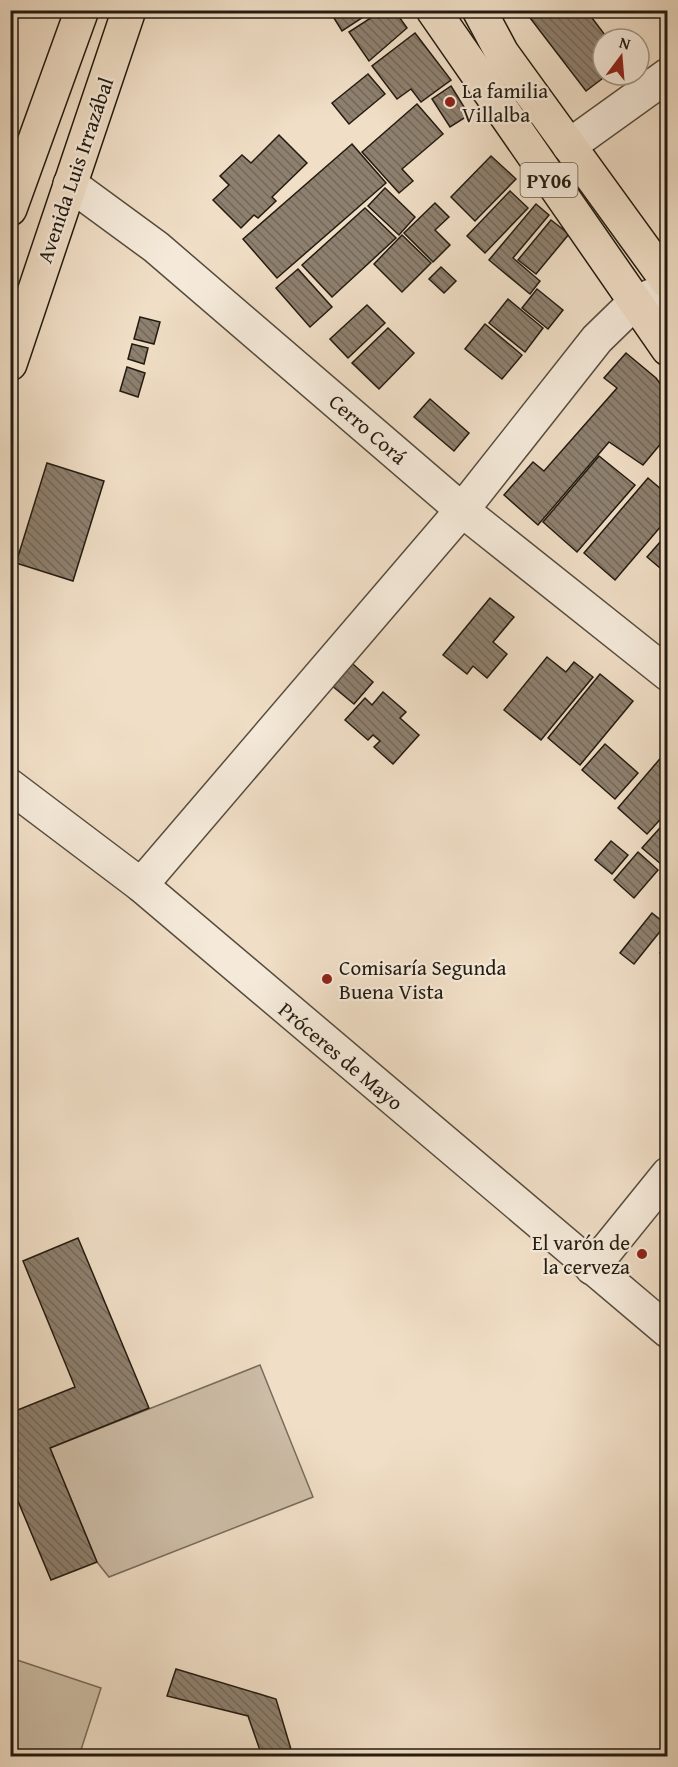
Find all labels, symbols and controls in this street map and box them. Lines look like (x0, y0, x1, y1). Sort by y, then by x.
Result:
north arrow (591, 27, 651, 87)
text: N (617, 30, 634, 56)
street label: Avenida Luis Irrazábal (29, 73, 121, 267)
place label: La familia Villalba (462, 75, 548, 130)
marker: La familia Villalba (443, 95, 457, 109)
road number: PY06 (520, 163, 578, 197)
street label: Cerro Corá (322, 386, 414, 472)
place label: Comisaría Segunda Buena Vista (339, 952, 506, 1007)
marker: Comisaría Segunda Buena Vista (320, 972, 334, 986)
street label: Próceres de Mayo (272, 994, 410, 1118)
place label: El varón de la cerveza (532, 1227, 630, 1282)
marker: El varón de la cerveza (635, 1247, 649, 1261)

